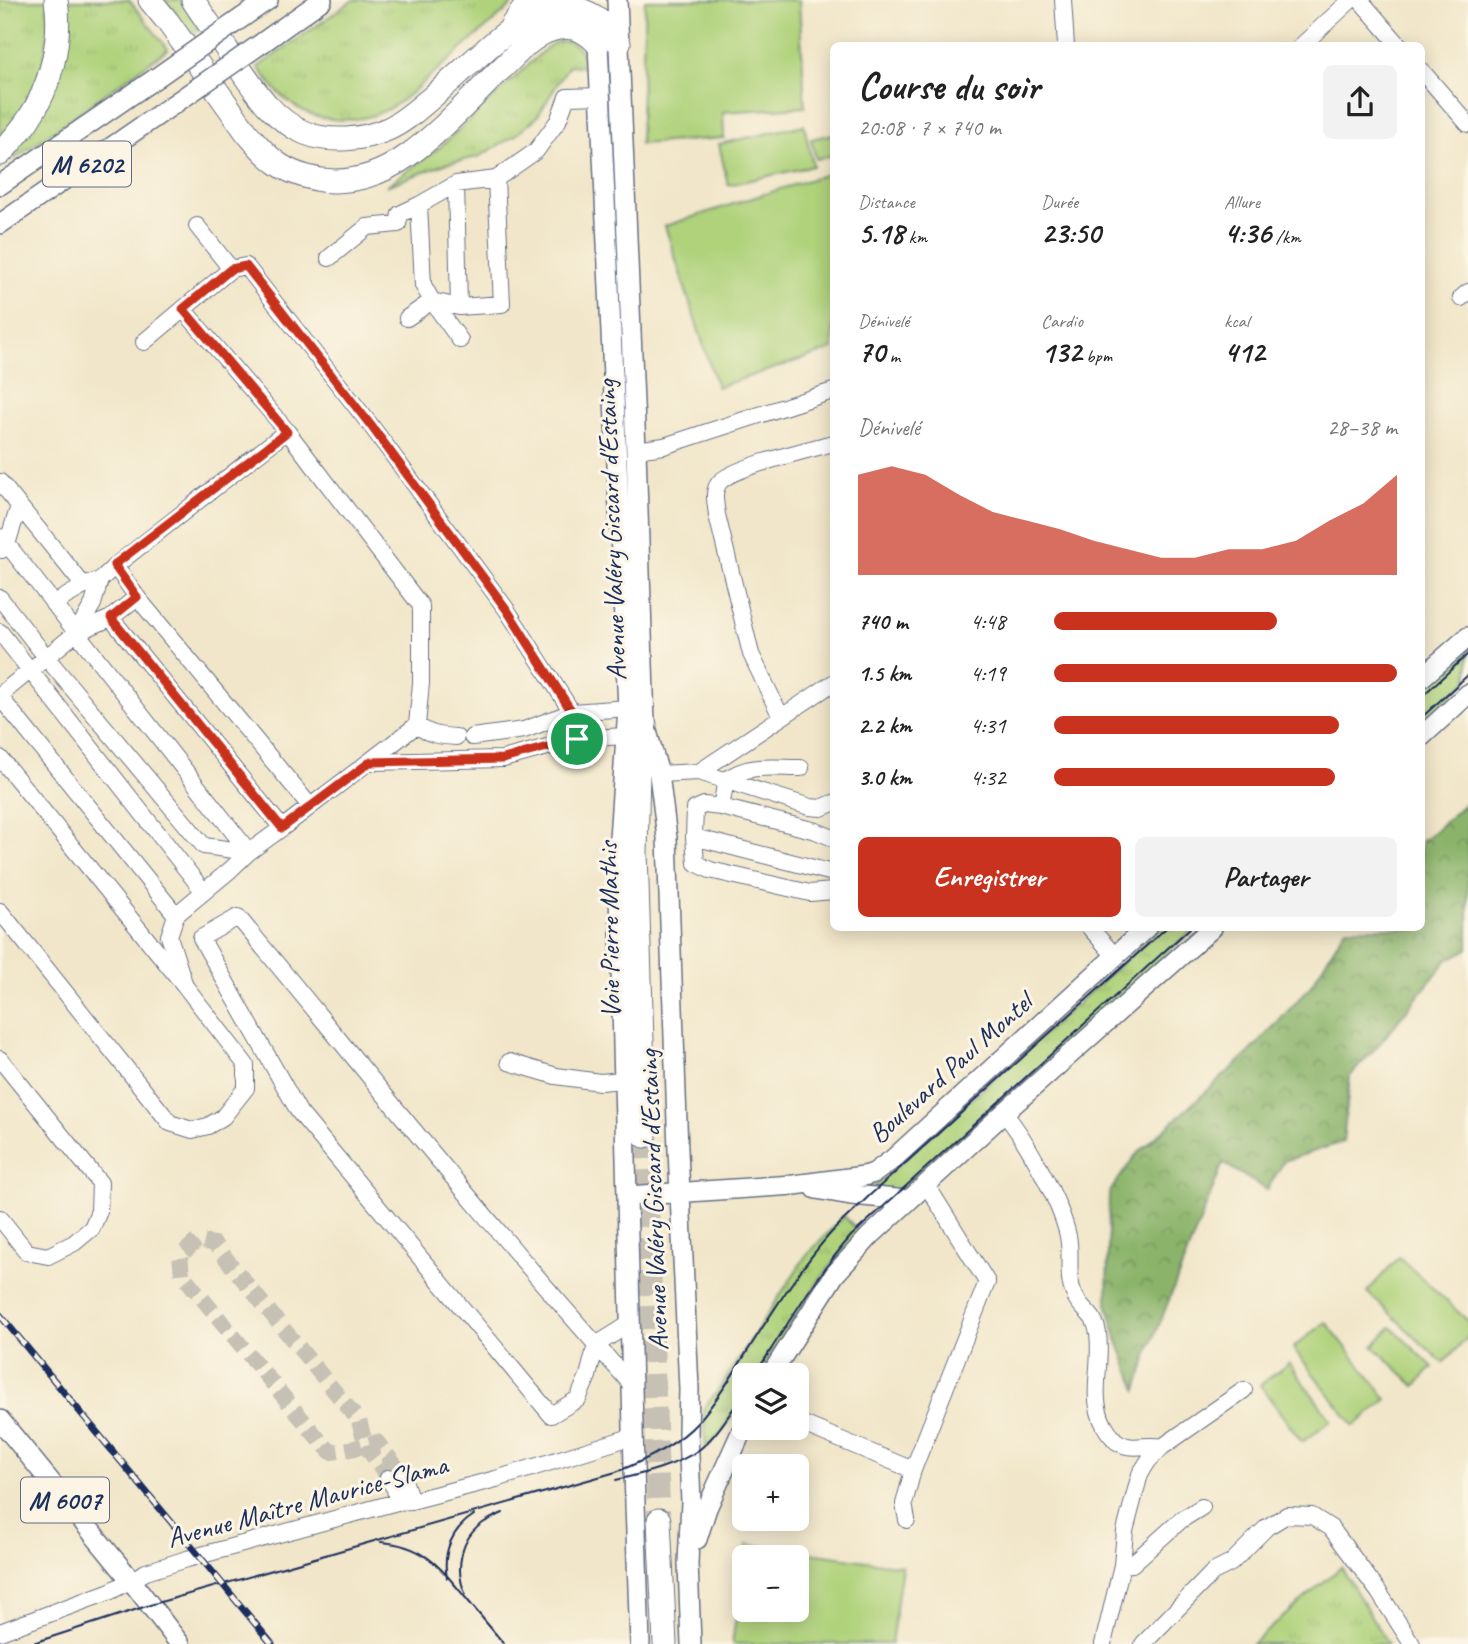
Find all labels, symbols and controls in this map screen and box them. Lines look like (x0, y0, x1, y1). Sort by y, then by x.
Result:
text: Course du soir (858, 63, 1040, 110)
button: share (1323, 65, 1397, 139)
text: 20:08 · 7 × 740 m (858, 113, 1001, 142)
road number: M 6202 (43, 141, 131, 186)
text: Distance (858, 190, 915, 214)
text: Durée (1041, 190, 1078, 214)
text: Allure (1224, 190, 1260, 214)
text: 5.18 (858, 214, 904, 252)
text: 23:50 (1041, 214, 1100, 252)
text: 4:36 (1224, 214, 1271, 252)
text: km (904, 225, 927, 249)
text: /km (1271, 225, 1301, 249)
text: Dénivelé (858, 309, 909, 333)
text: Cardio (1041, 309, 1083, 333)
text: kcal (1224, 309, 1249, 333)
text: 70 (858, 333, 885, 371)
text: 132 (1041, 333, 1082, 371)
text: 412 (1224, 333, 1265, 371)
text: m (885, 344, 900, 368)
text: bpm (1082, 344, 1112, 368)
street label: Avenue Valéry Giscard d'Estaing (588, 378, 634, 681)
text: Dénivelé (858, 413, 920, 442)
text: 28–38 m (1327, 413, 1397, 442)
text: 740 m (858, 607, 908, 636)
text: 4:48 (970, 607, 1006, 636)
text: 1.5 km (858, 659, 911, 688)
text: 4:19 (970, 659, 1006, 688)
pin (547, 709, 607, 769)
text: 2.2 km (858, 711, 912, 740)
text: 4:31 (970, 711, 1006, 740)
icon: arrive (558, 720, 596, 758)
text: 3.0 km (858, 763, 912, 792)
text: 4:32 (970, 763, 1006, 792)
button: Enregistrer (858, 837, 1121, 917)
button: Partager (1135, 837, 1397, 917)
street label: Voie Pierre Mathis (590, 839, 628, 1019)
street label: Boulevard Paul Montel (861, 982, 1043, 1151)
street label: Avenue Valéry Giscard d'Estaing (630, 1048, 676, 1351)
map controls (732, 1363, 809, 1622)
button: layers (732, 1363, 809, 1440)
street label: Avenue Maître Maurice-Slama (163, 1446, 453, 1555)
button: + (732, 1454, 809, 1531)
road number: M 6007 (21, 1478, 109, 1522)
button: − (732, 1545, 809, 1622)

